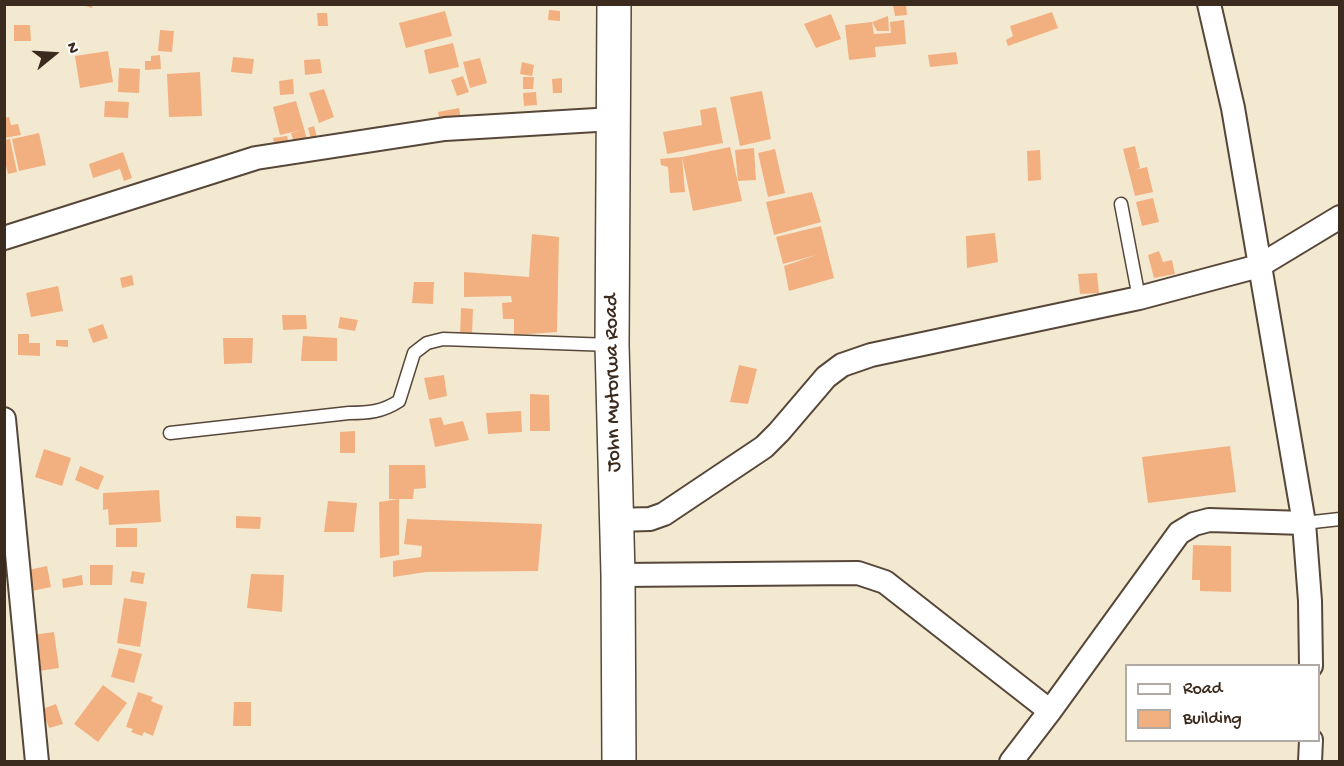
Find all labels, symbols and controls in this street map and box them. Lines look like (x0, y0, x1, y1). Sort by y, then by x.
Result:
north arrow (24, 24, 84, 84)
text: N (61, 40, 82, 56)
street label: John Mutorwa Road (600, 294, 628, 472)
legend (1125, 664, 1320, 742)
text: Road (1183, 679, 1222, 700)
text: Building (1183, 709, 1242, 730)

